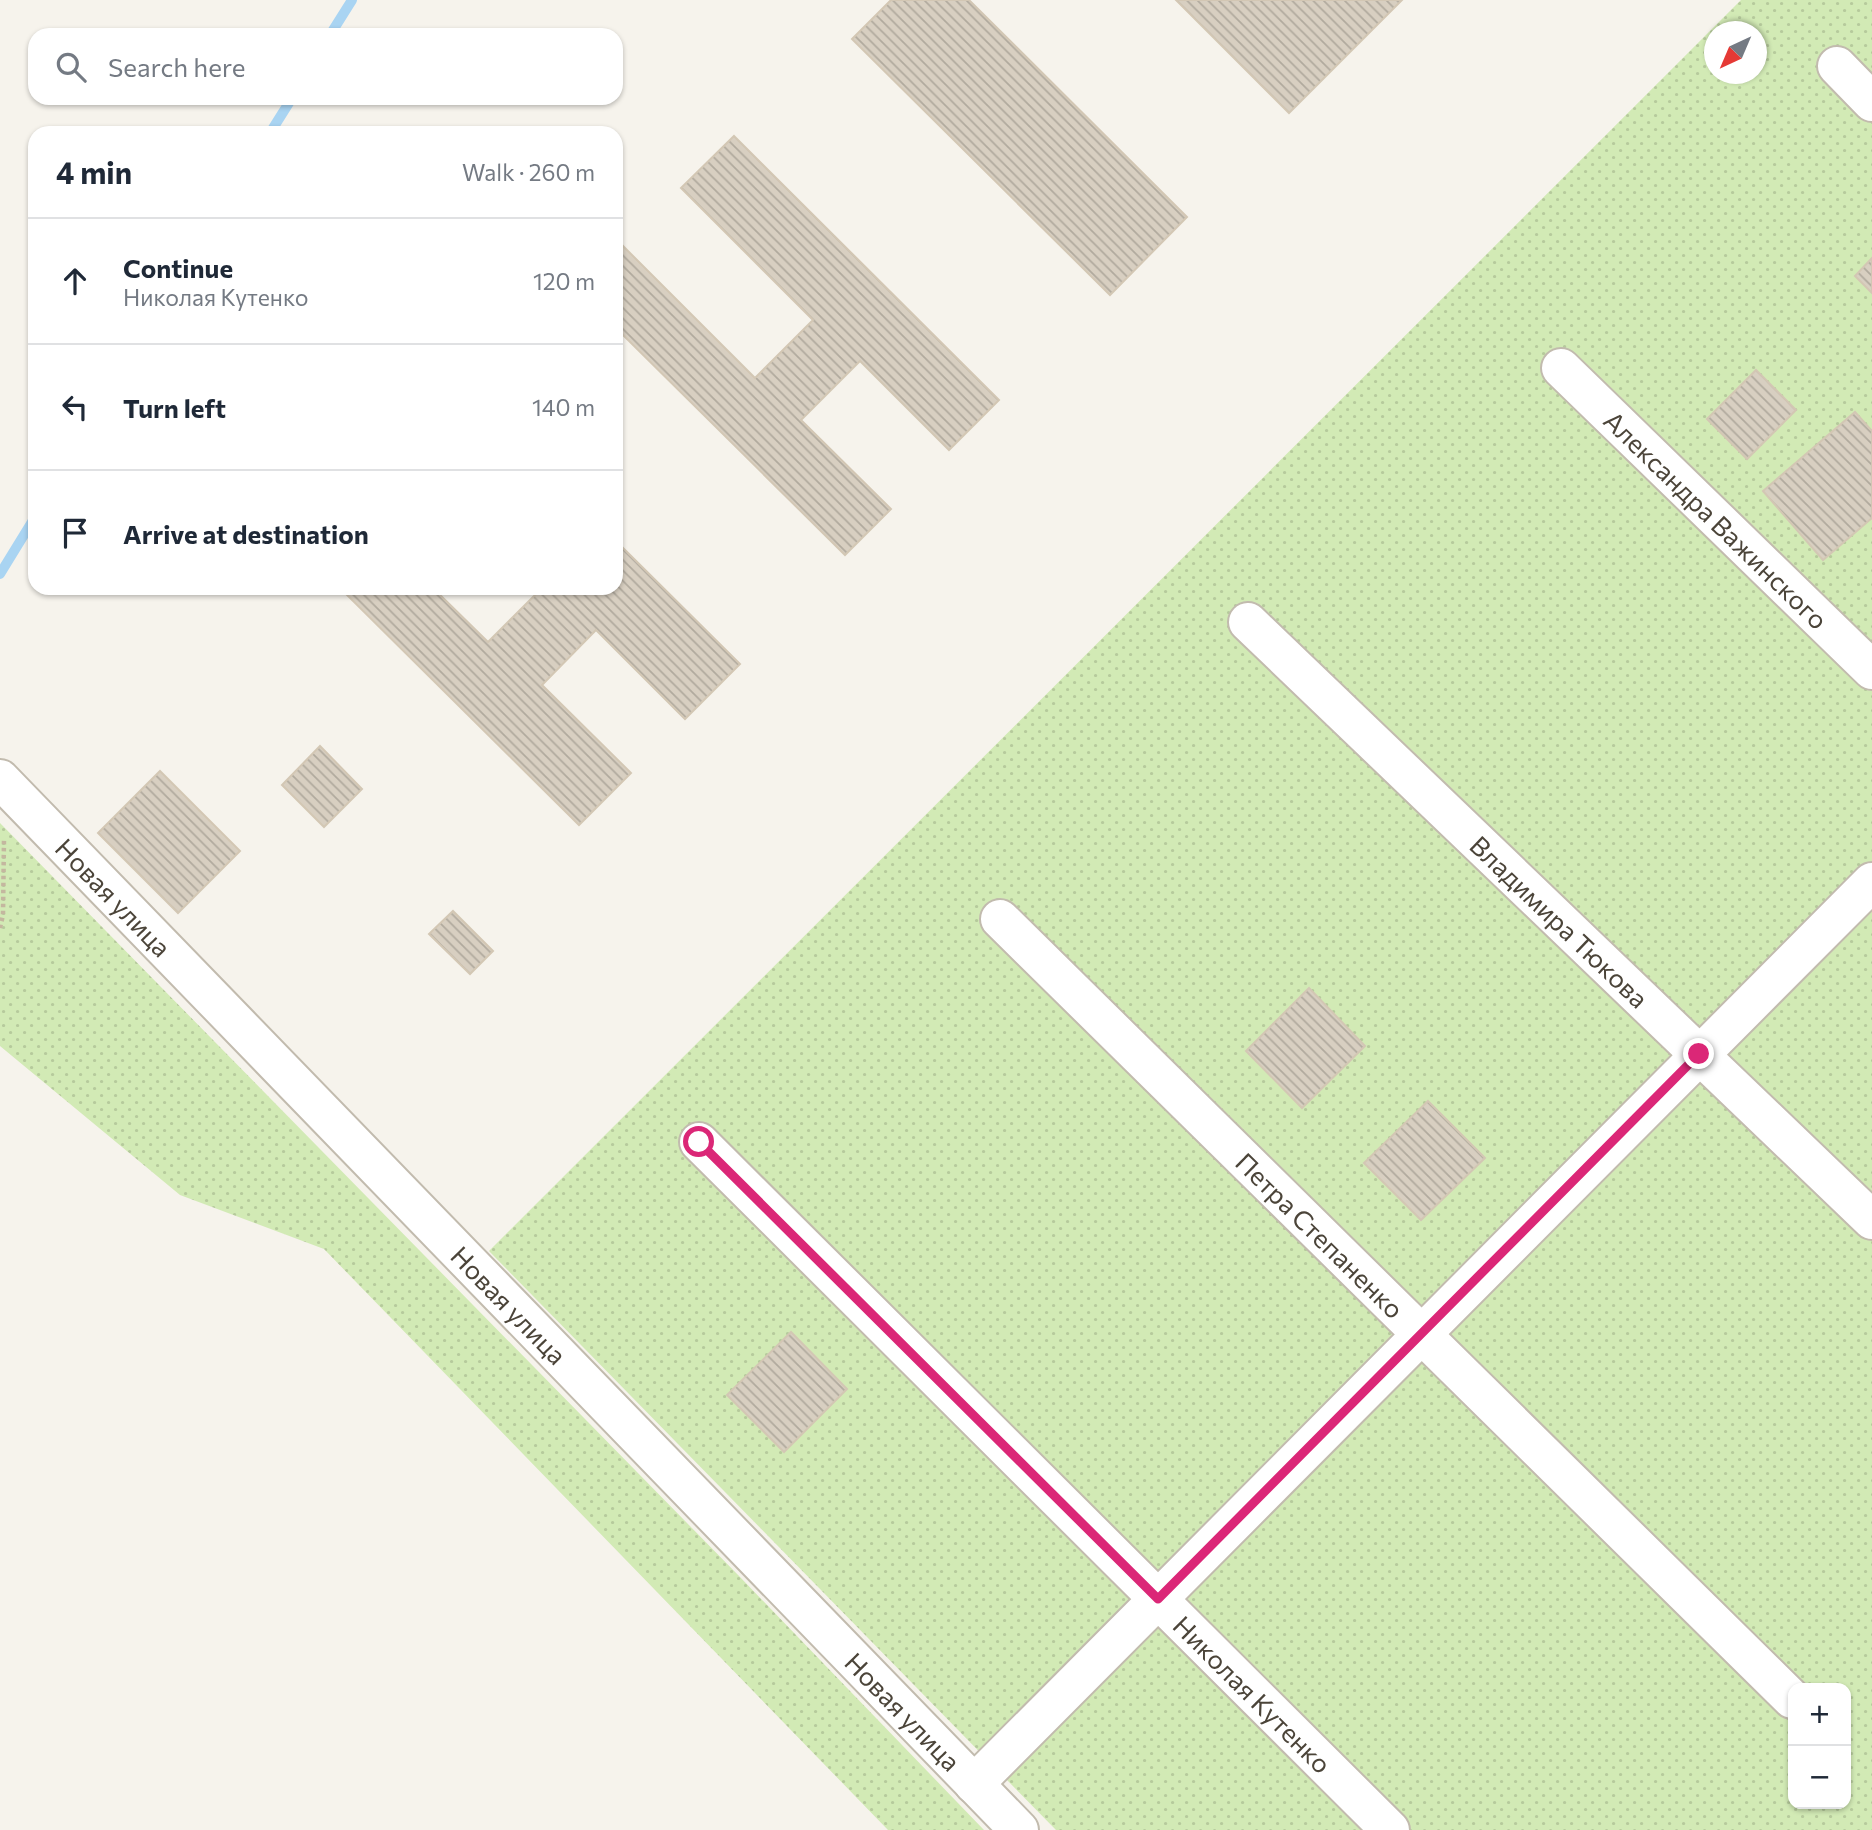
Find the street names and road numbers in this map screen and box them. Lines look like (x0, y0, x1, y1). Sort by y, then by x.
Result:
street label: Александра Важинского (1599, 404, 1835, 635)
street label: Владимира Тюкова (1465, 829, 1655, 1013)
street label: Новая улица (50, 831, 178, 962)
street label: Петра Степаненко (1230, 1146, 1411, 1324)
street label: Новая улица (445, 1239, 574, 1370)
street label: Николая Кутенко (1168, 1609, 1338, 1779)
street label: Новая улица (839, 1646, 968, 1776)

